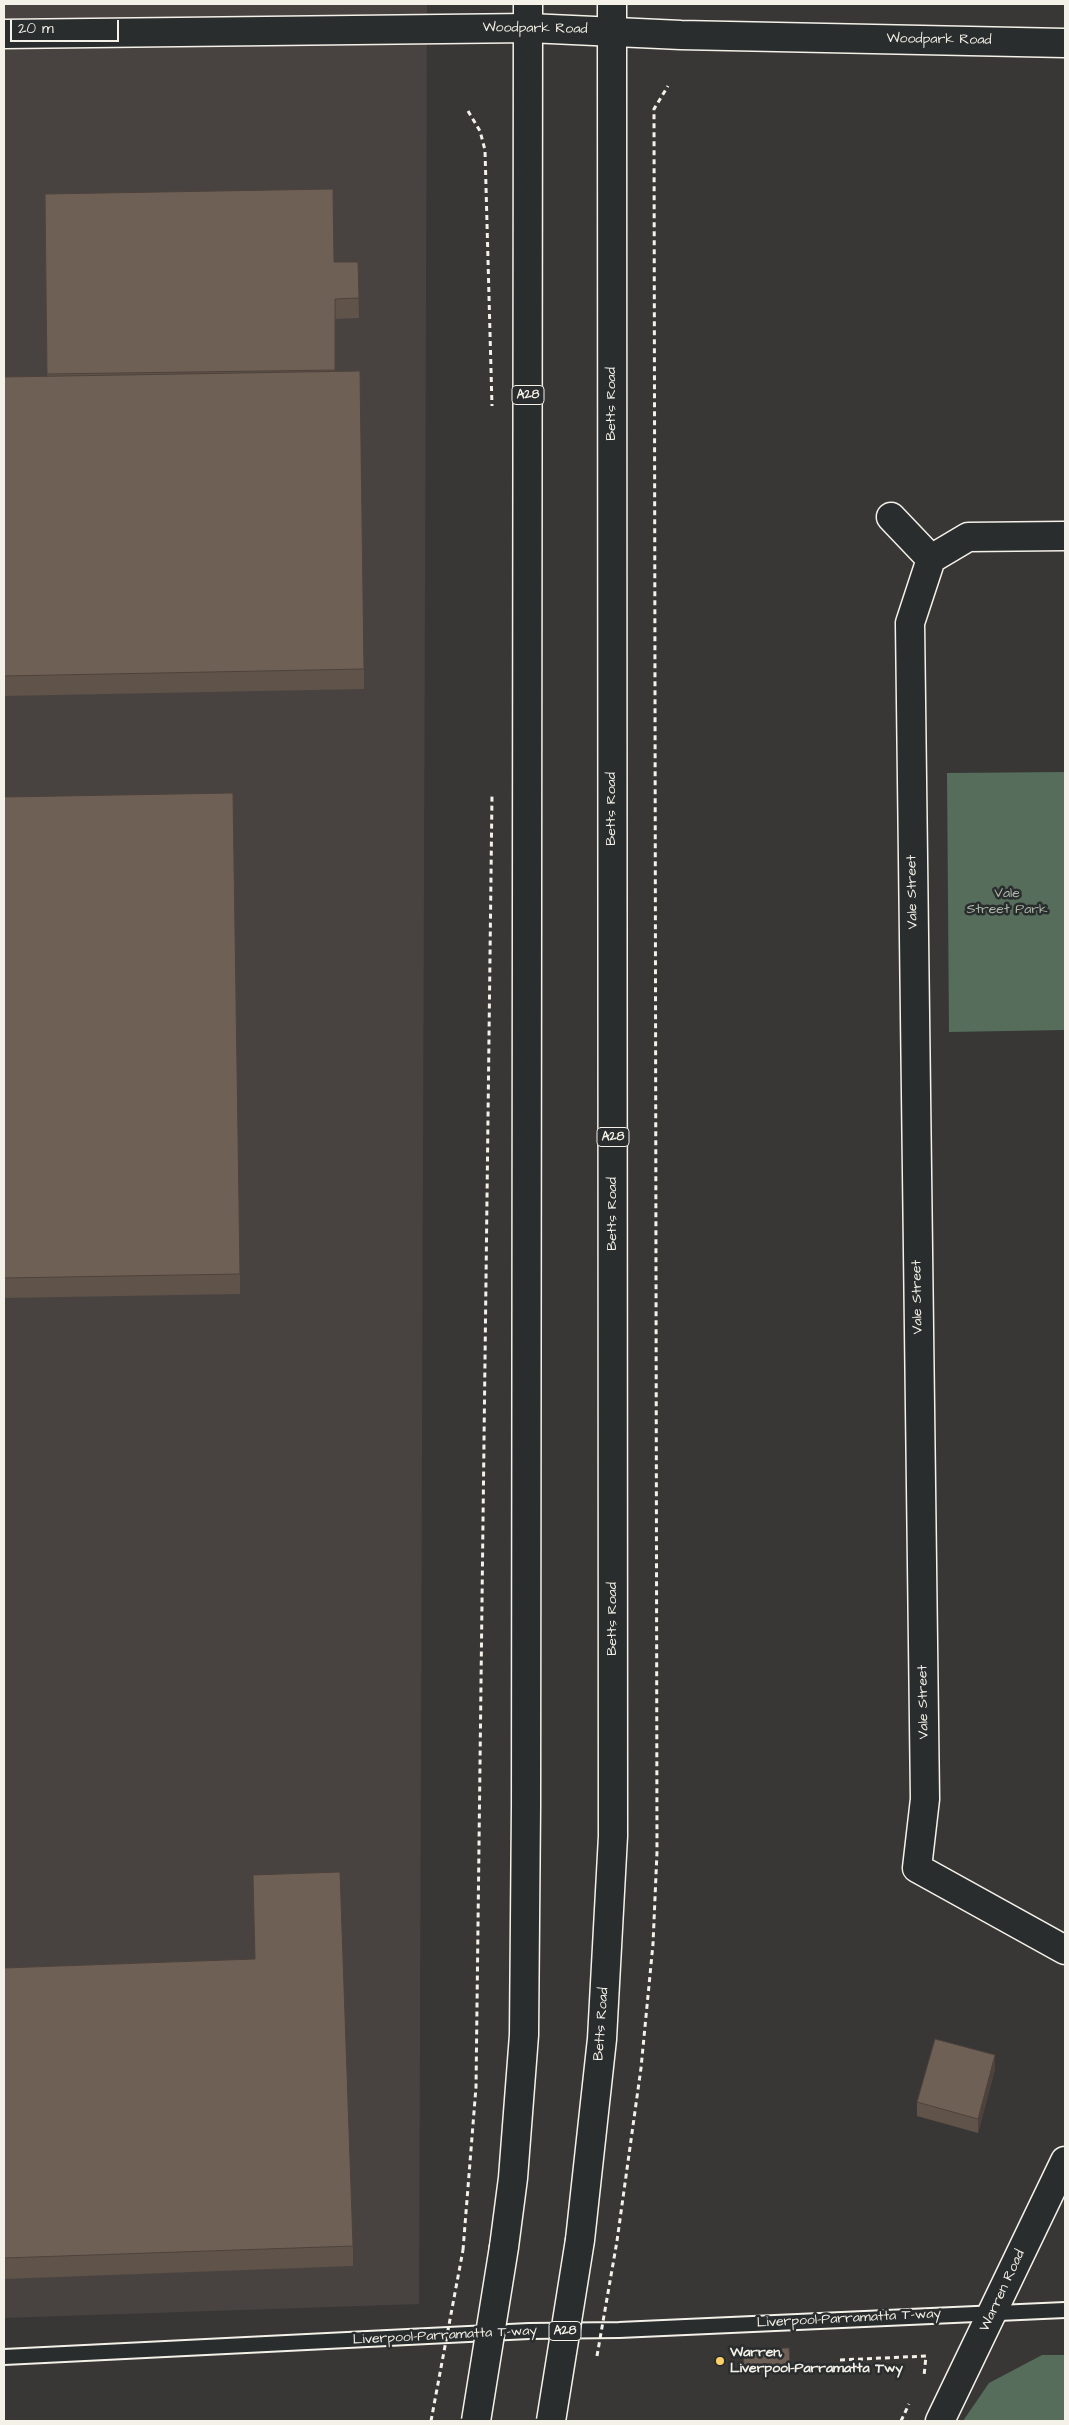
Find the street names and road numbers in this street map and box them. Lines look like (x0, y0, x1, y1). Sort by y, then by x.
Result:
street label: Woodpark Road (482, 20, 588, 38)
street label: Woodpark Road (886, 31, 992, 49)
street label: Betts Road (604, 367, 620, 441)
road number: A28 (512, 386, 544, 404)
street label: Betts Road (604, 772, 620, 846)
street label: Vale Street (904, 855, 922, 929)
road number: A28 (597, 1128, 629, 1146)
street label: Betts Road (605, 1177, 621, 1251)
street label: Vale Street (909, 1260, 927, 1334)
street label: Betts Road (605, 1582, 621, 1656)
street label: Vale Street (915, 1665, 933, 1739)
street label: Betts Road (591, 1987, 613, 2061)
street label: Warren Road (977, 2248, 1029, 2334)
street label: Liverpool–Parramatta T-way (757, 2306, 941, 2332)
road number: A28 (549, 2322, 581, 2340)
street label: Liverpool–Parramatta T-way (353, 2323, 537, 2349)

